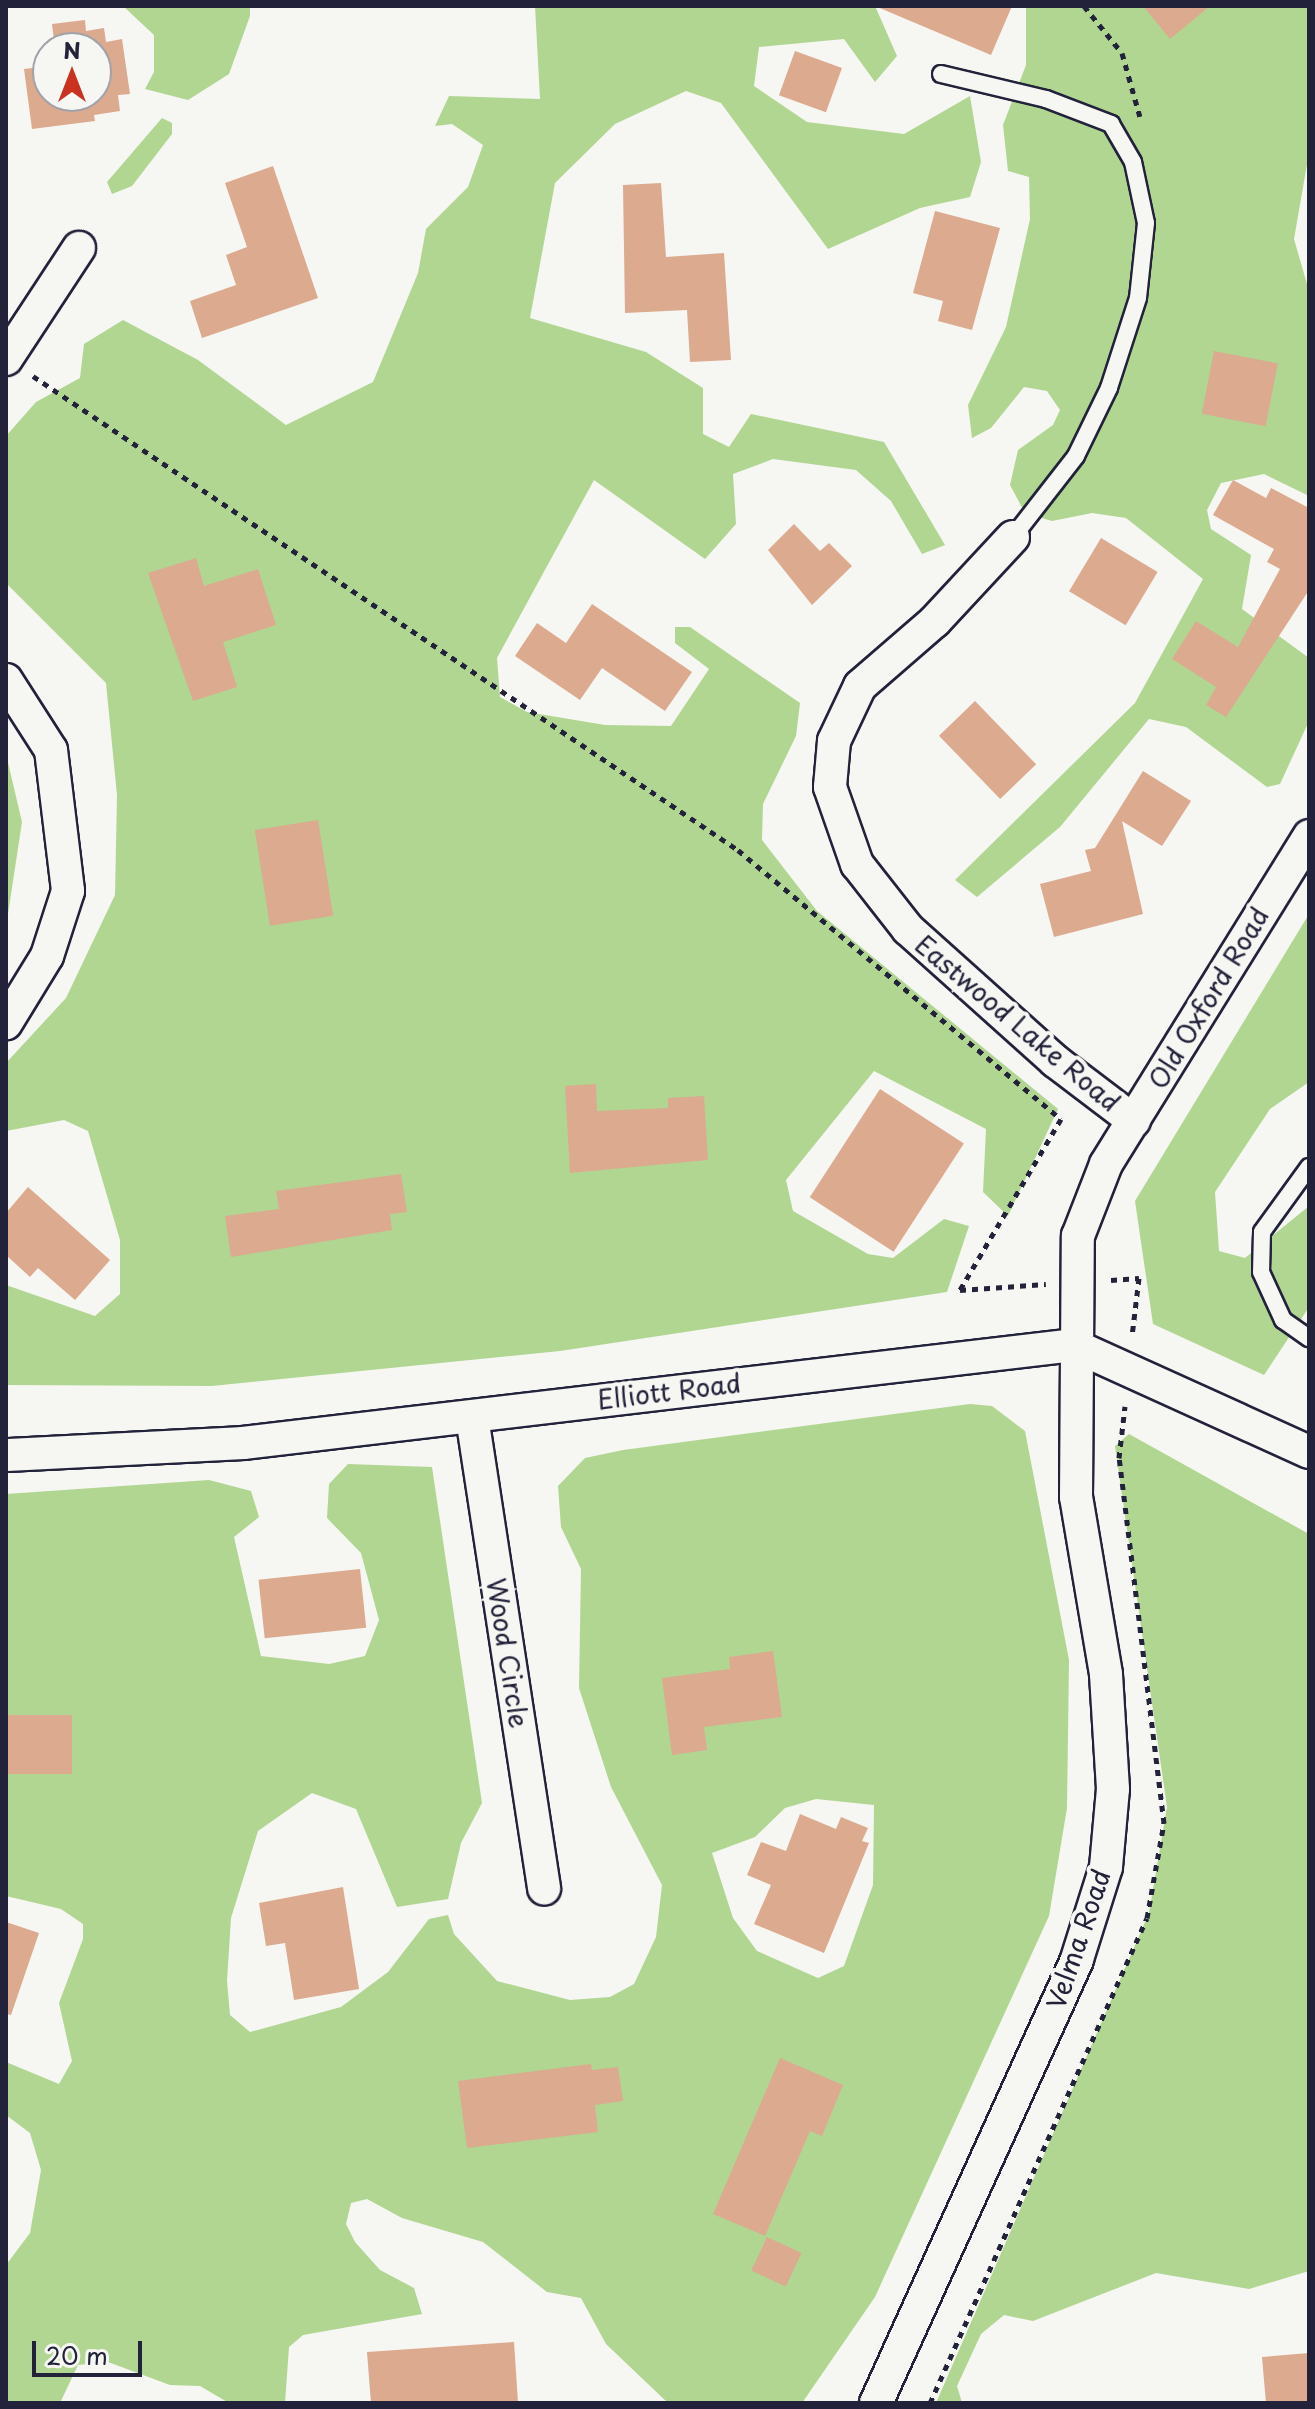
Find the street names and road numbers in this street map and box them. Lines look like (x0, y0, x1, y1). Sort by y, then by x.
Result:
street label: Old Oxford Road (1141, 901, 1275, 1095)
street label: Eastwood Lake Road (909, 928, 1127, 1118)
street label: Elliott Road (595, 1367, 743, 1415)
street label: Wood Circle (481, 1575, 535, 1731)
street label: Velma Road (1039, 1864, 1117, 2014)

